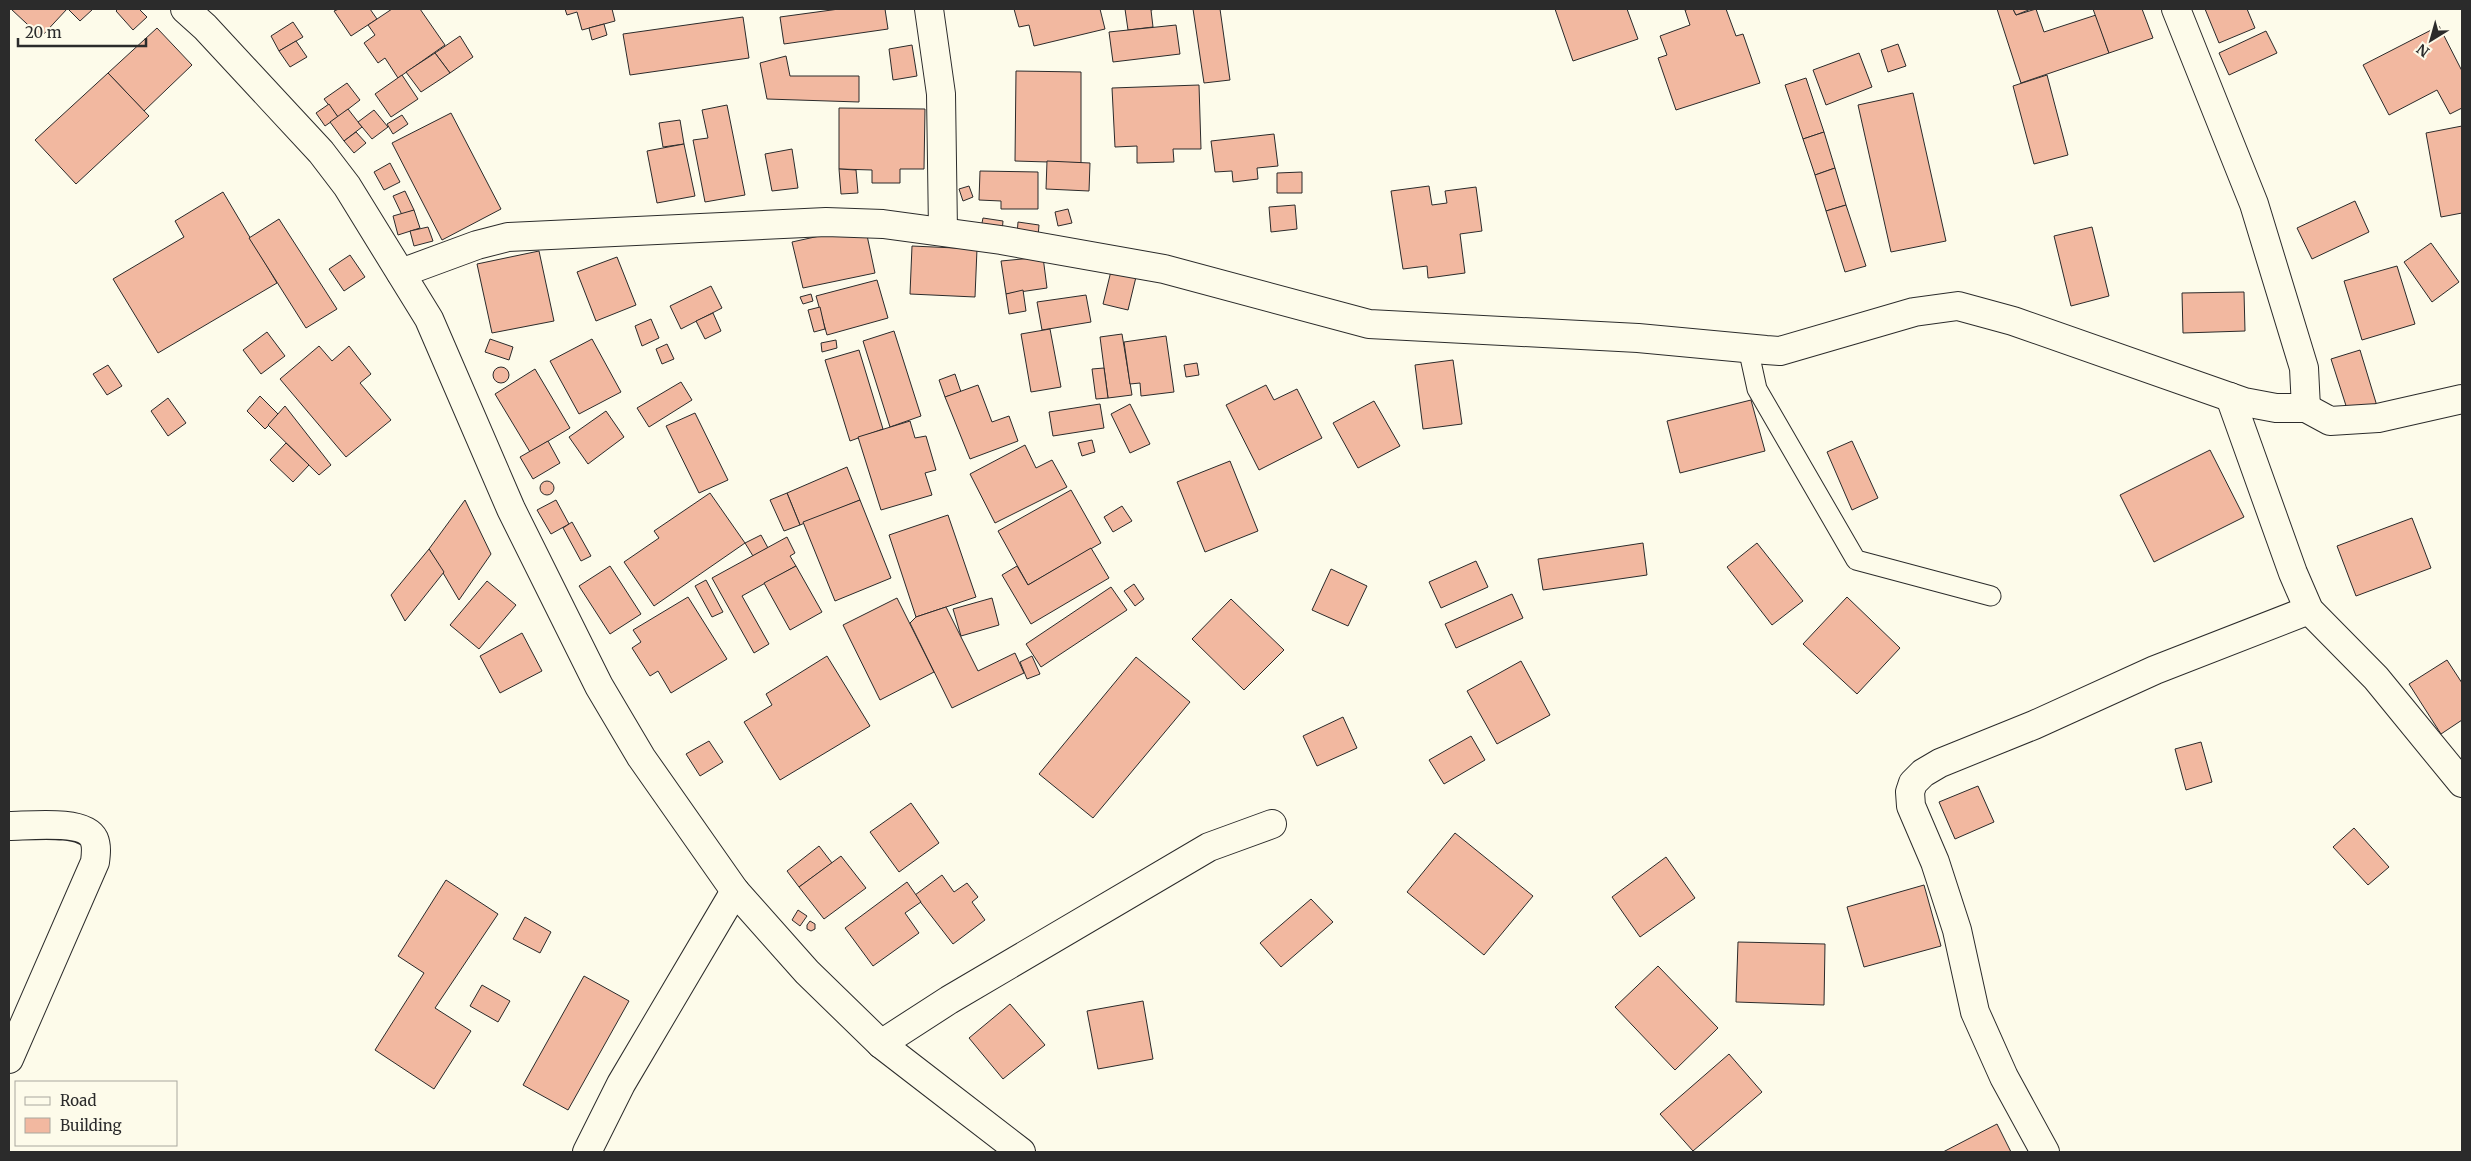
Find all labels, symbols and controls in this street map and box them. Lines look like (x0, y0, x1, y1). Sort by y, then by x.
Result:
scale bar (18, 15, 145, 47)
north arrow (2406, 15, 2456, 65)
text: 20 m (25, 23, 62, 42)
text: N (2413, 40, 2433, 61)
legend (15, 1081, 178, 1146)
text: Road (60, 1091, 96, 1110)
text: Building (60, 1116, 122, 1135)

